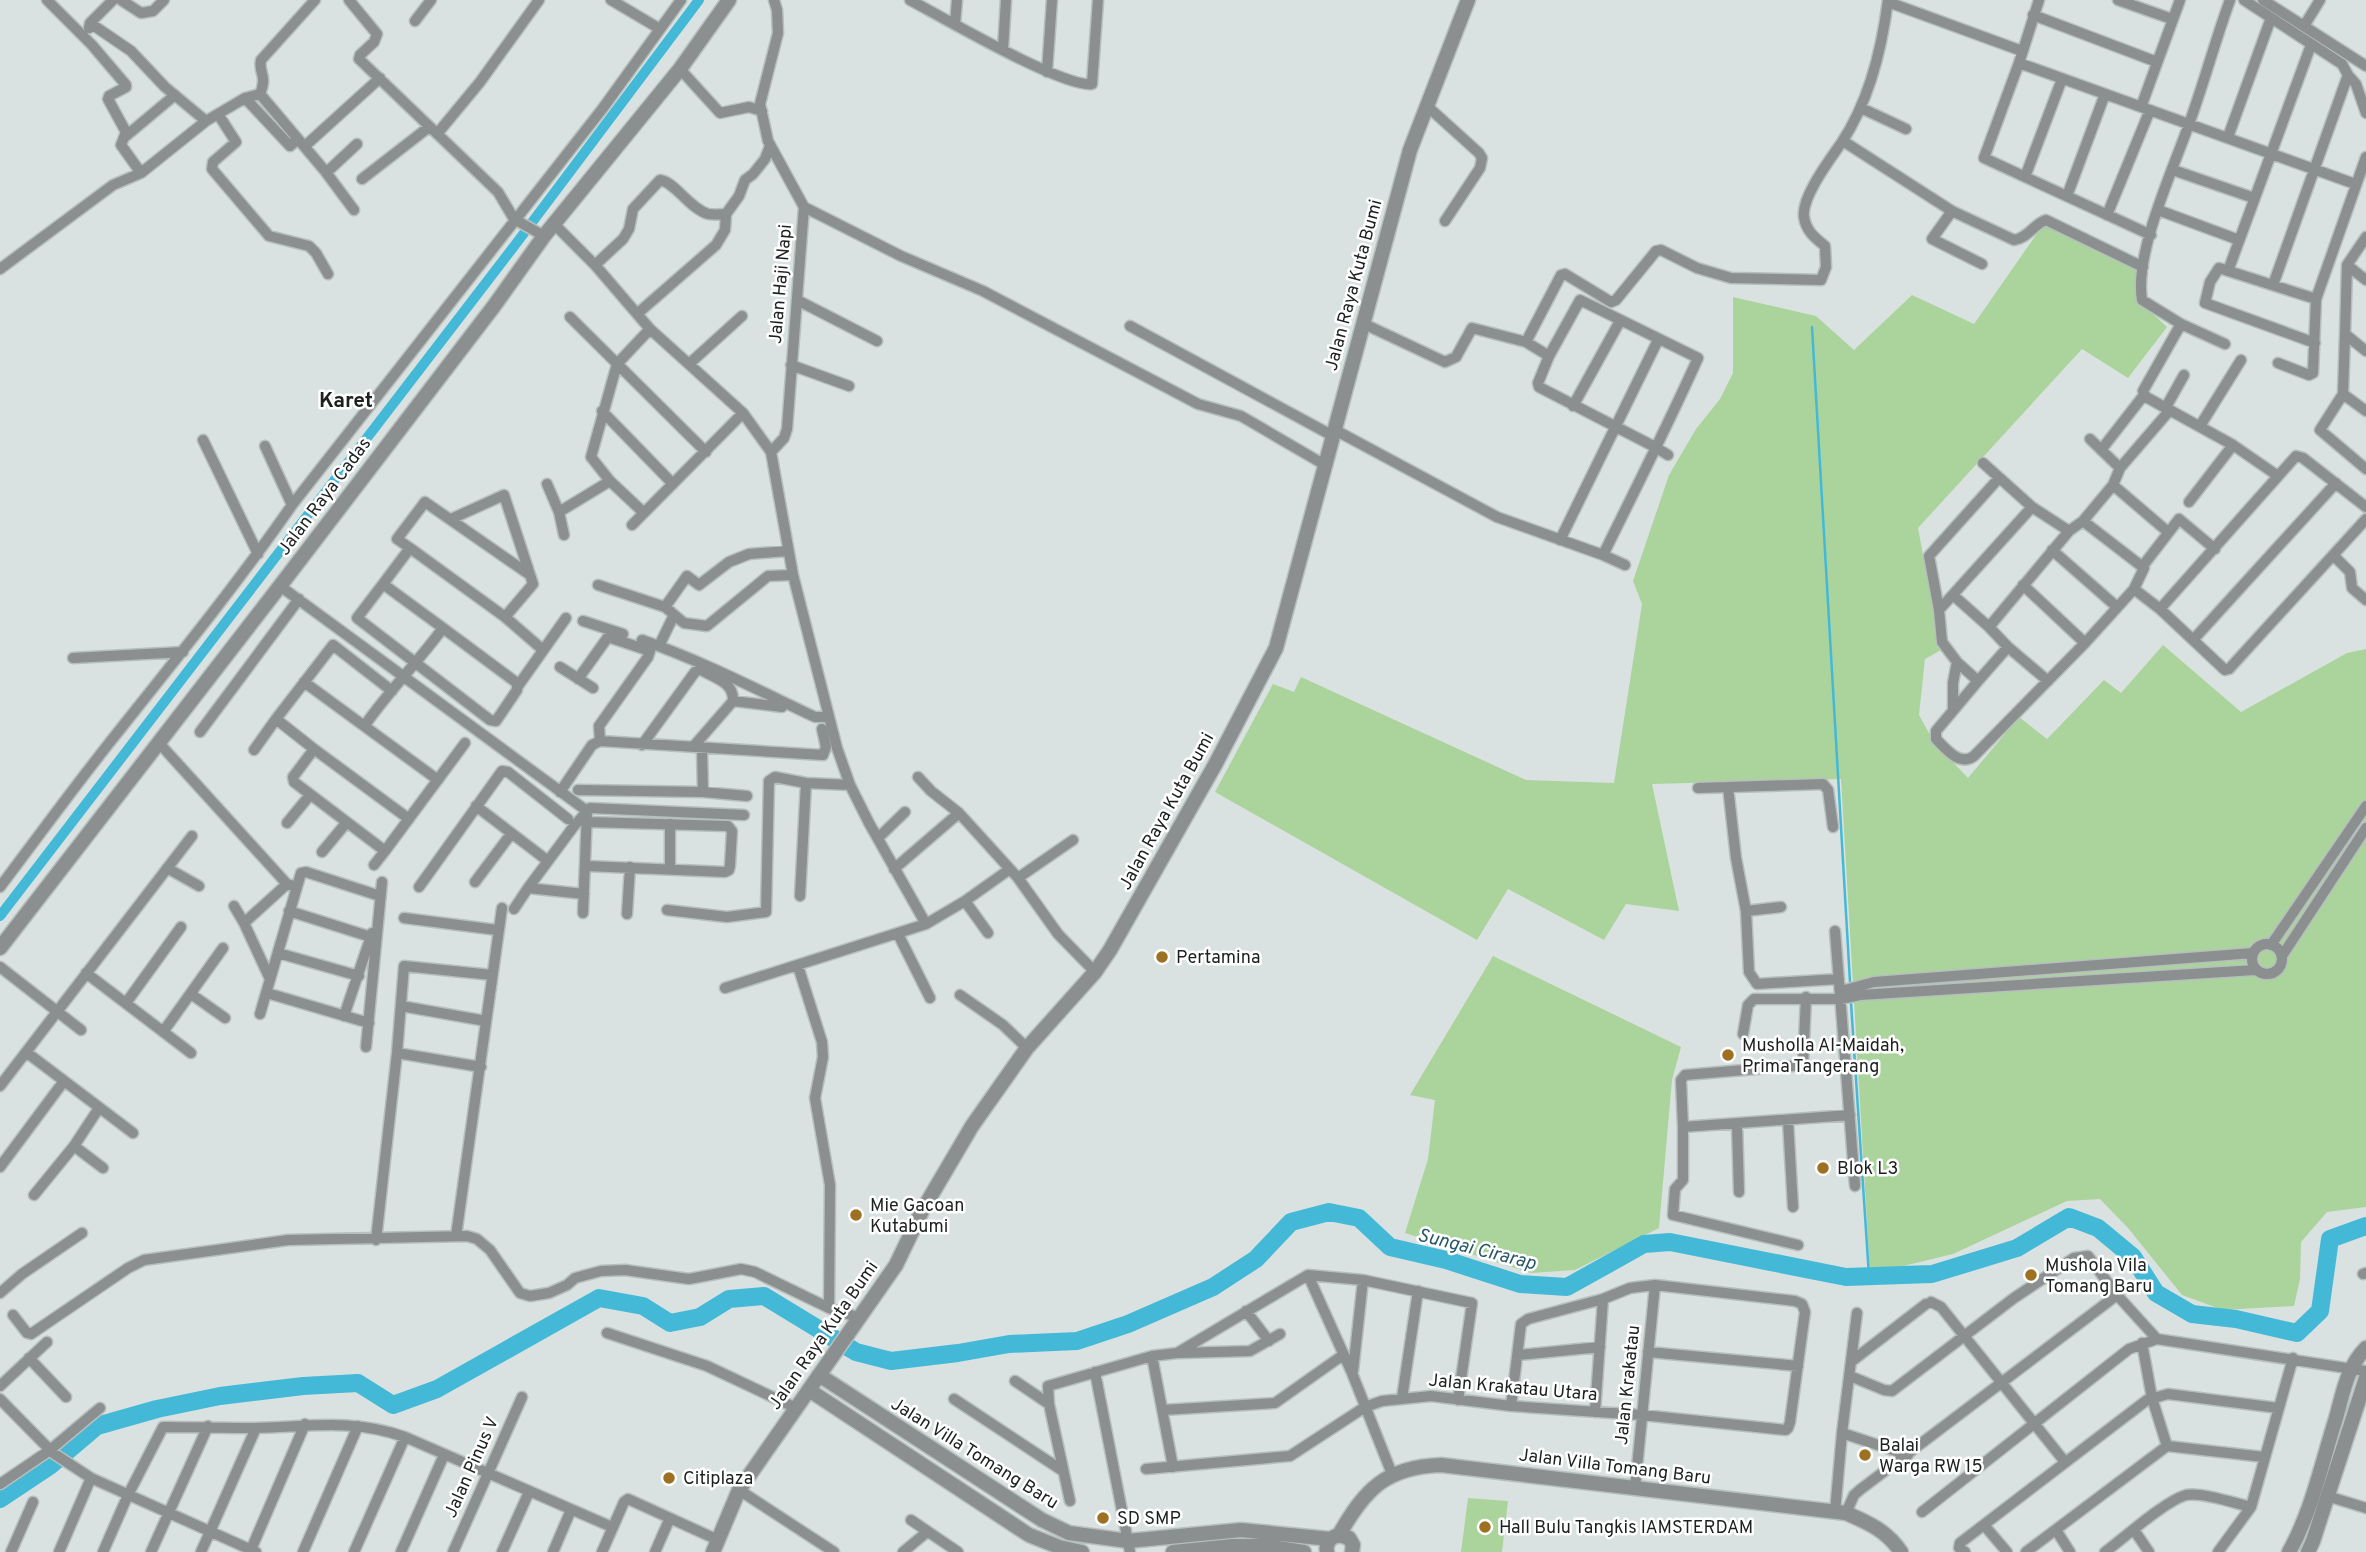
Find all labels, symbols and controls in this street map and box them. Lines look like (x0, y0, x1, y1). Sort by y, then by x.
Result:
street label: Jalan Raya Kuta Bumi (1321, 197, 1388, 374)
street label: Jalan Haji Napi (765, 223, 798, 345)
district label: Karet (319, 388, 373, 415)
street label: Jalan Raya Cadas (273, 433, 377, 560)
street label: Jalan Raya Kuta Bumi (1115, 729, 1220, 894)
place label: Pertamina (1176, 947, 1260, 970)
marker: Pertamina (1154, 949, 1170, 965)
place label: Musholla Al-Maidah, Prima Tangerang (1742, 1035, 1904, 1079)
marker: Musholla Al-Maidah, Prima Tangerang (1720, 1047, 1736, 1063)
place label: Blok L3 (1837, 1158, 1898, 1181)
marker: Blok L3 (1815, 1160, 1831, 1176)
place label: Mie Gacoan Kutabumi (870, 1195, 964, 1239)
marker: Mie Gacoan Kutabumi (848, 1207, 864, 1223)
water label: Sungai Cirarap (1415, 1224, 1539, 1276)
place label: Mushola Vila Tomang Baru (2045, 1255, 2152, 1299)
street label: Jalan Raya Kuta Bumi (764, 1257, 884, 1415)
marker: Mushola Vila Tomang Baru (2023, 1267, 2039, 1283)
street label: Jalan Krakatau (1611, 1324, 1646, 1446)
street label: Jalan Krakatau Utara (1427, 1370, 1598, 1407)
street label: Jalan Villa Tomang Baru (886, 1393, 1062, 1515)
street label: Jalan Pinus V (440, 1414, 505, 1522)
place label: Balai Warga RW 15 (1879, 1435, 1983, 1479)
street label: Jalan Villa Tomang Baru (1517, 1444, 1712, 1491)
marker: Balai Warga RW 15 (1857, 1447, 1873, 1463)
place label: Citiplaza (683, 1468, 753, 1491)
marker: Citiplaza (661, 1470, 677, 1486)
place label: SD SMP (1117, 1508, 1181, 1531)
marker: SD SMP (1095, 1510, 1111, 1526)
place label: Hall Bulu Tangkis IAMSTERDAM (1499, 1517, 1753, 1540)
marker: Hall Bulu Tangkis IAMSTERDAM (1477, 1519, 1493, 1535)

